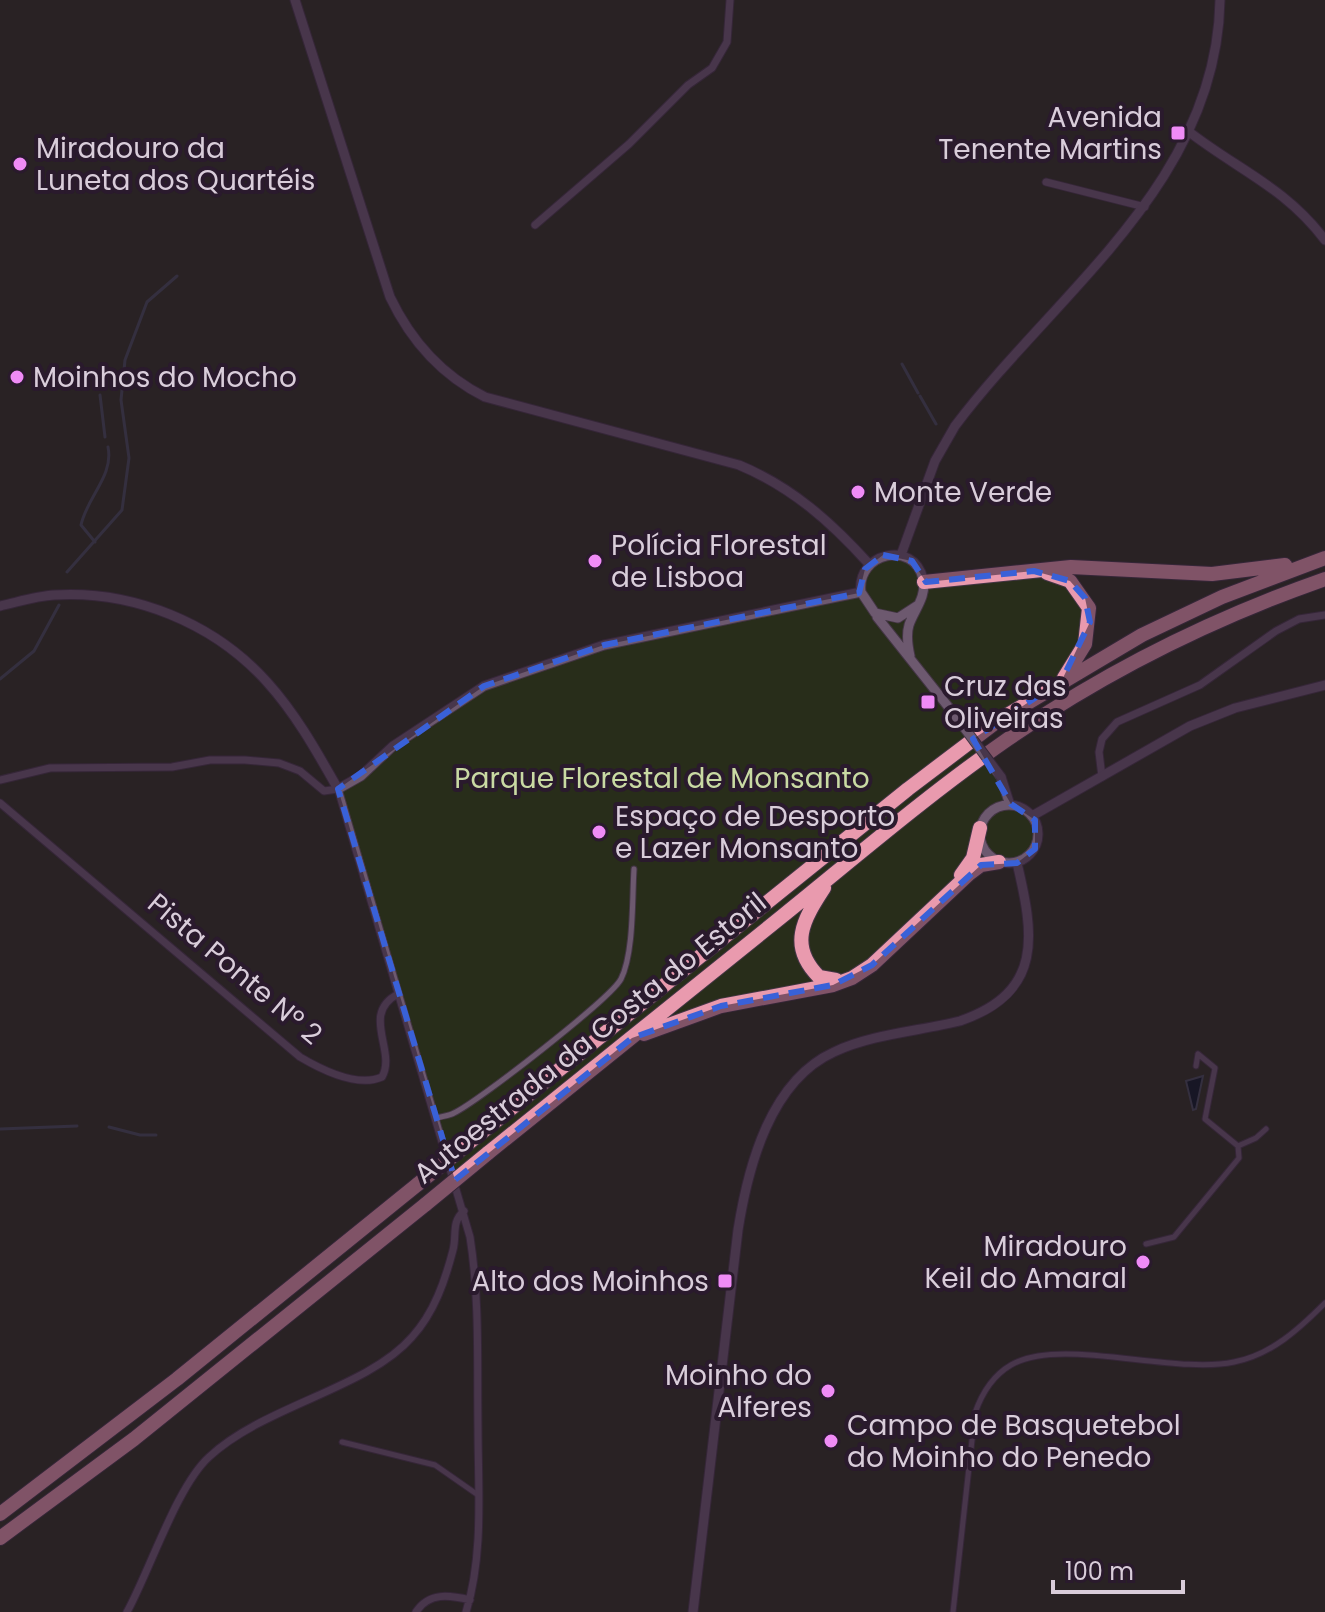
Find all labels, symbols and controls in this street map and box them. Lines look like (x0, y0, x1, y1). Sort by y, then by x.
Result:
place label: Avenida Tenente Martins (938, 98, 1162, 169)
marker: Avenida Tenente Martins (1169, 124, 1187, 142)
place label: Miradouro da Luneta dos Quartéis (36, 129, 315, 200)
marker: Miradouro da Luneta dos Quartéis (11, 155, 29, 173)
place label: Moinhos do Mocho (33, 358, 297, 397)
marker: Moinhos do Mocho (8, 368, 26, 386)
place label: Monte Verde (874, 473, 1052, 512)
marker: Monte Verde (849, 483, 867, 501)
place label: Polícia Florestal de Lisboa (611, 526, 827, 597)
marker: Polícia Florestal de Lisboa (586, 552, 604, 570)
place label: Cruz das Oliveiras (944, 667, 1067, 738)
marker: Cruz das Oliveiras (919, 693, 937, 711)
park label: Parque Florestal de Monsanto (454, 759, 870, 798)
place label: Espaço de Desporto e Lazer Monsanto (615, 797, 895, 868)
marker: Espaço de Desporto e Lazer Monsanto (590, 823, 608, 841)
street label: Autoestrada da Costa do Estoril (405, 883, 775, 1193)
street label: Pista Ponte Nº 2 (139, 884, 331, 1054)
place label: Miradouro Keil do Amaral (924, 1227, 1127, 1298)
marker: Miradouro Keil do Amaral (1134, 1253, 1152, 1271)
place label: Alto dos Moinhos (471, 1262, 709, 1301)
marker: Alto dos Moinhos (716, 1272, 734, 1290)
place label: Moinho do Alferes (665, 1356, 812, 1427)
marker: Moinho do Alferes (819, 1382, 837, 1400)
place label: Campo de Basquetebol do Moinho do Penedo (847, 1406, 1181, 1477)
marker: Campo de Basquetebol do Moinho do Penedo (822, 1432, 840, 1450)
scale bar (1053, 1544, 1183, 1594)
text: 100 m (1065, 1555, 1134, 1588)

